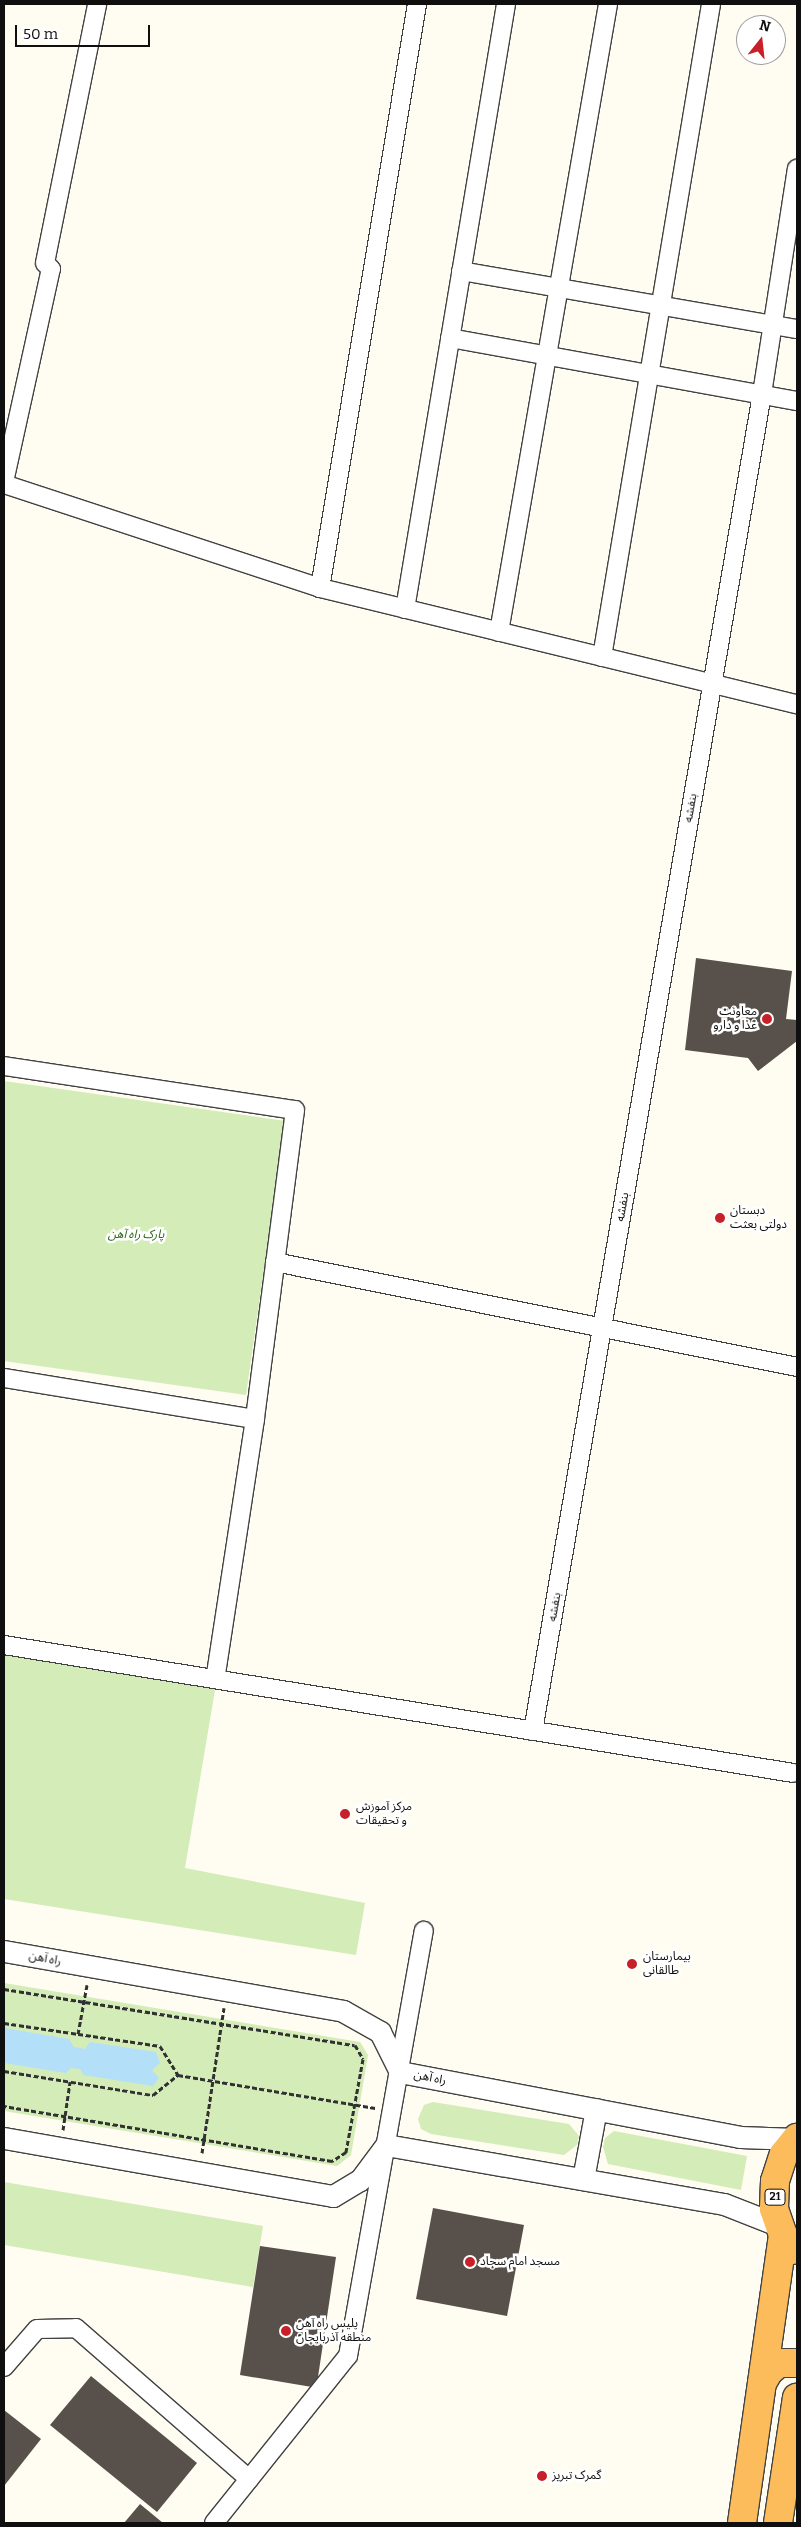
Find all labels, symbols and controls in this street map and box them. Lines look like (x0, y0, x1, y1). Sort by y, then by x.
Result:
scale bar (18, 15, 152, 47)
north arrow (736, 15, 786, 65)
text: N (757, 16, 773, 36)
text: 50 m (23, 25, 58, 43)
street label: بنفشه (681, 792, 701, 824)
place label: معاونت غذا و دارو (713, 1005, 757, 1033)
marker: معاونت غذا و دارو (761, 1013, 773, 1025)
street label: بنفشه (613, 1191, 633, 1223)
place label: دبستان دولتی بعثت (730, 1204, 787, 1232)
marker: دبستان دولتی بعثت (714, 1212, 726, 1224)
park label: پارک راه آهن (108, 1228, 164, 1242)
street label: بنفشه (545, 1591, 565, 1623)
place label: مرکز آموزش و تحقیقات (356, 1800, 412, 1828)
marker: مرکز آموزش و تحقیقات (338, 1807, 352, 1821)
street label: راه آهن (28, 1949, 62, 1969)
place label: بیمارستان طالقانی (643, 1950, 691, 1978)
marker: بیمارستان طالقانی (625, 1957, 639, 1971)
street label: راه آهن (413, 2068, 447, 2088)
road number: 21 (764, 2188, 786, 2206)
place label: مسجد امام سجاد (480, 2255, 560, 2269)
marker: مسجد امام سجاد (464, 2256, 476, 2268)
place label: پلیس راه آهن منطقه آذربایجان (296, 2317, 371, 2345)
marker: پلیس راه آهن منطقه آذربایجان (280, 2325, 292, 2337)
place label: گمرک تبریز (552, 2469, 602, 2483)
marker: گمرک تبریز (536, 2470, 548, 2482)

